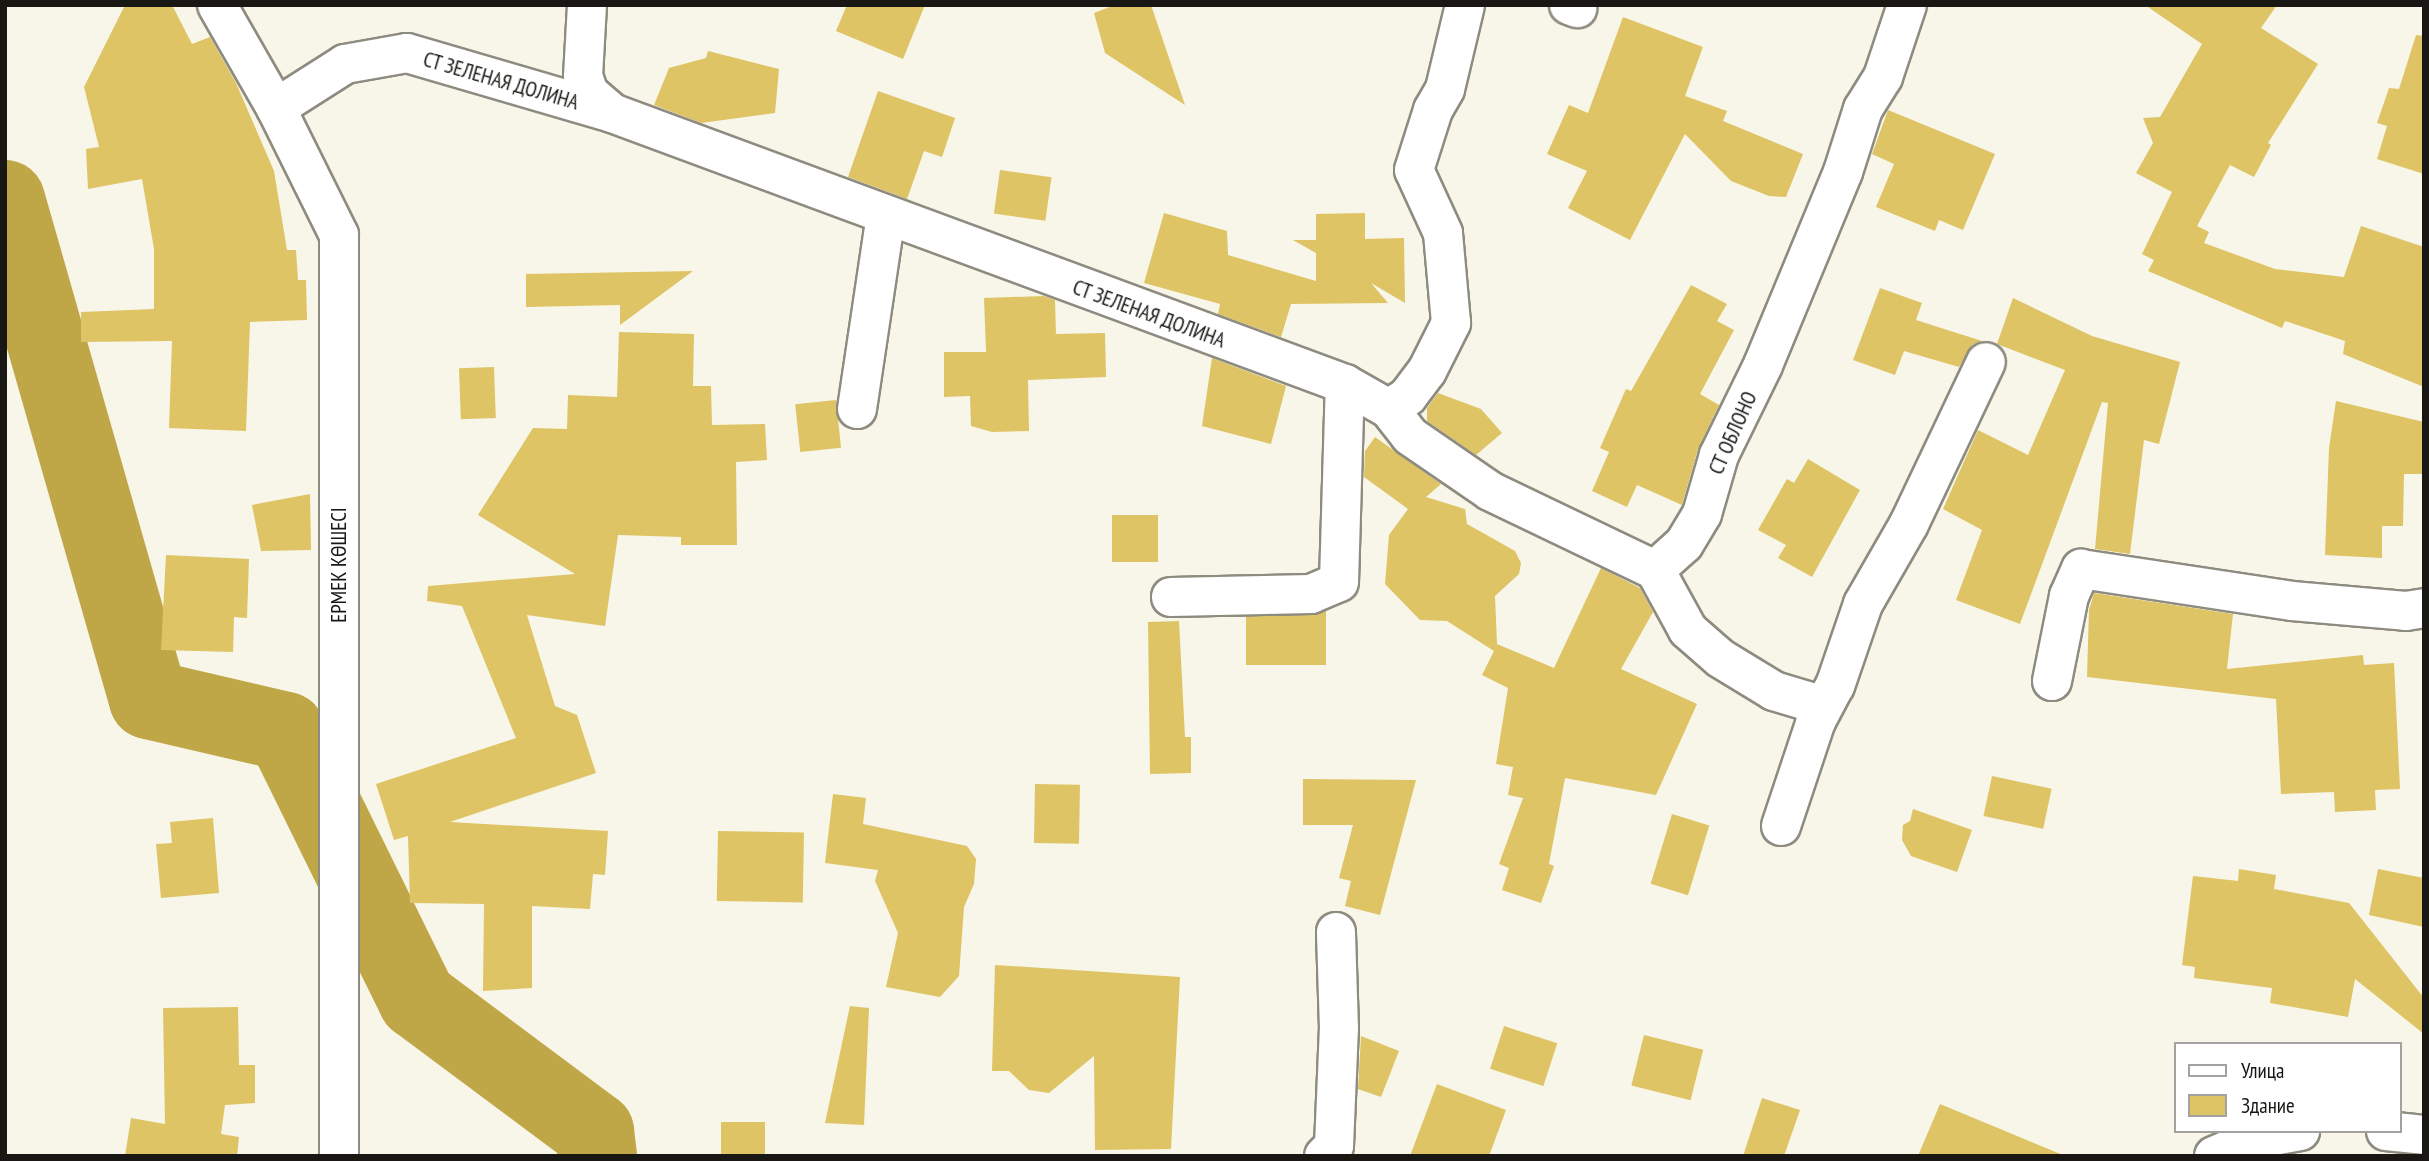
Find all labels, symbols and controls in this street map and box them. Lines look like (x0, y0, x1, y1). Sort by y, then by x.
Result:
street label: СТ ЗЕЛЕНАЯ ДОЛИНА (420, 47, 582, 115)
street label: СТ ЗЕЛЕНАЯ ДОЛИНА (1069, 275, 1229, 353)
street label: СТ ОБЛОНО (1703, 387, 1763, 479)
street label: ЕРМЕК КӨШЕСІ (326, 507, 352, 623)
legend (2174, 1042, 2401, 1133)
text: Улица (2241, 1057, 2284, 1084)
text: Здание (2241, 1092, 2295, 1119)

